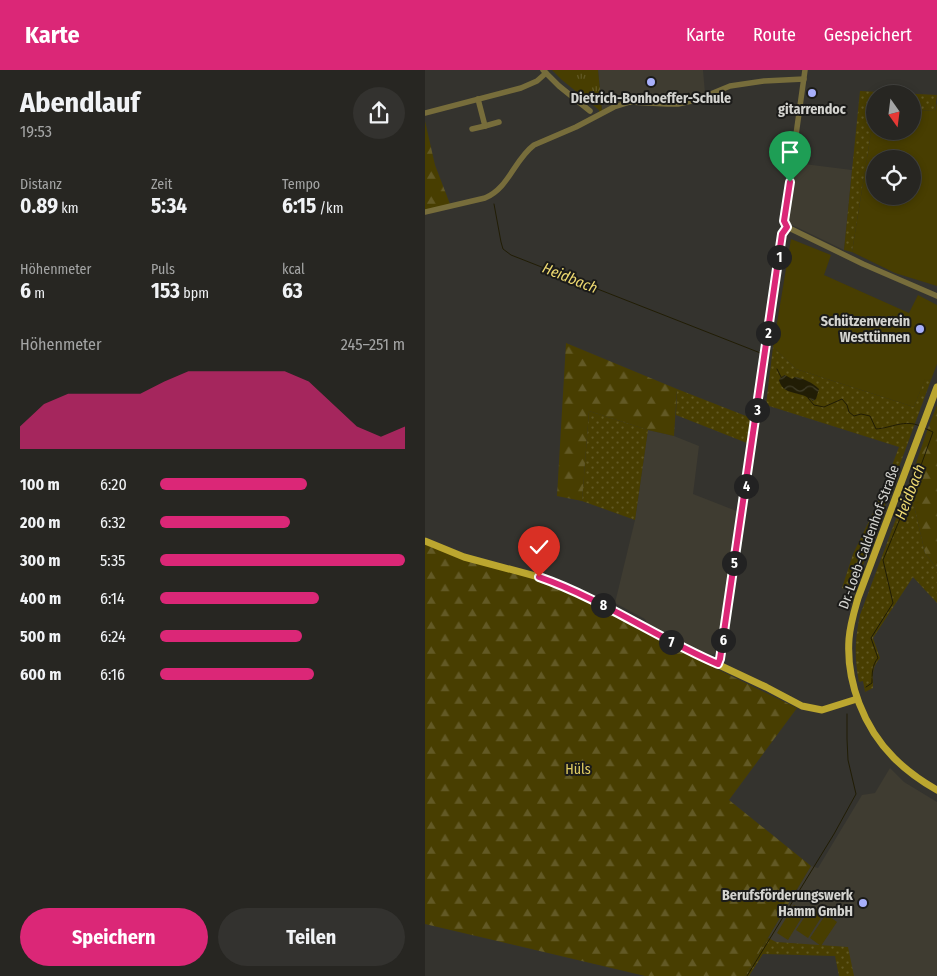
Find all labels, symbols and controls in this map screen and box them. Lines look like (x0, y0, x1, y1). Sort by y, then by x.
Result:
text: Karte (25, 21, 80, 49)
text: Karte (686, 24, 725, 46)
text: Route (753, 24, 796, 46)
text: Gespeichert (824, 24, 912, 46)
marker: Dietrich-Bonhoeffer-Schule (645, 76, 657, 88)
north arrow (866, 85, 921, 140)
map controls (866, 85, 921, 205)
text: Abendlauf (20, 86, 140, 119)
button: share (353, 87, 405, 139)
marker: gitarrendoc (806, 87, 818, 99)
place label: Dietrich-Bonhoeffer-Schule (571, 90, 731, 107)
place label: gitarrendoc (778, 101, 847, 118)
text: 19:53 (20, 122, 52, 141)
pin (769, 131, 811, 182)
icon: arrive (776, 138, 804, 166)
button: locate (866, 150, 921, 205)
text: Distanz (20, 176, 62, 193)
text: Zeit (151, 176, 172, 193)
text: Tempo (282, 176, 320, 193)
text: 0.89 (20, 193, 58, 219)
text: 5:34 (151, 193, 187, 219)
text: 6:15 (282, 193, 316, 219)
text: km (58, 200, 79, 217)
text: /km (316, 200, 343, 217)
pin: 1 (767, 244, 791, 270)
text: 1 (777, 249, 782, 266)
water label: Heidbach (540, 259, 600, 297)
text: Höhenmeter (20, 261, 91, 278)
text: Puls (151, 261, 175, 278)
text: kcal (282, 261, 305, 278)
text: 6 (20, 278, 31, 304)
text: 153 (151, 278, 180, 304)
text: 63 (282, 278, 303, 304)
text: m (31, 285, 45, 302)
text: bpm (180, 285, 209, 302)
place label: Schützenverein Westtünnen (821, 313, 910, 346)
pin: 2 (755, 320, 781, 346)
marker: Schützenverein Westtünnen (914, 323, 926, 335)
text: 2 (765, 325, 772, 342)
text: Höhenmeter (20, 335, 102, 354)
text: 245–251 m (341, 335, 405, 354)
pin: 3 (745, 398, 769, 422)
text: 3 (754, 402, 761, 419)
water label: Heidbach (891, 462, 929, 522)
street label: Dr.-Loeb-Caldenhof-Straße (835, 463, 903, 611)
pin: 4 (733, 474, 759, 498)
text: 100 m (20, 475, 60, 494)
text: 6:20 (100, 475, 127, 494)
text: 4 (743, 478, 750, 495)
text: 200 m (20, 513, 60, 532)
text: 6:32 (100, 513, 126, 532)
pin (518, 526, 560, 577)
icon: check (525, 533, 553, 561)
pin: 5 (721, 550, 747, 576)
text: 300 m (20, 551, 61, 570)
text: 5:35 (100, 551, 125, 570)
text: 5 (731, 555, 738, 572)
text: 400 m (20, 589, 61, 608)
text: 6:14 (100, 589, 125, 608)
pin: 8 (591, 592, 615, 618)
text: 8 (600, 597, 607, 614)
text: 500 m (20, 627, 61, 646)
text: 6:24 (100, 627, 126, 646)
pin: 6 (711, 628, 735, 652)
pin: 7 (659, 630, 683, 654)
text: 6 (720, 632, 727, 649)
text: 7 (669, 634, 674, 651)
text: 600 m (20, 665, 61, 684)
text: 6:16 (100, 665, 125, 684)
park label: Hüls (565, 761, 591, 778)
place label: Berufsförderungswerk Hamm GmbH (722, 887, 854, 920)
marker: Berufsförderungswerk Hamm GmbH (857, 897, 869, 909)
button: Speichern (20, 908, 208, 966)
button: Teilen (218, 908, 405, 966)

